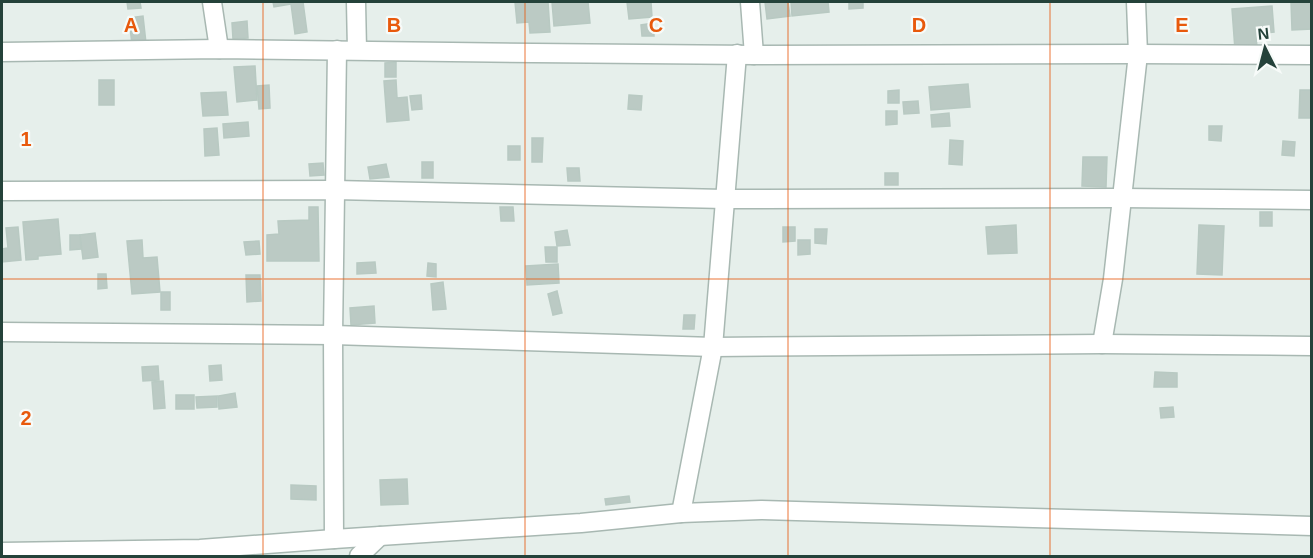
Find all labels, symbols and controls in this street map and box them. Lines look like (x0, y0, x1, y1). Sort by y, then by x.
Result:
text: A (124, 14, 138, 36)
text: B (387, 14, 401, 36)
text: C (649, 14, 663, 36)
text: D (912, 14, 926, 36)
text: E (1175, 14, 1189, 36)
north arrow (1235, 18, 1295, 78)
text: N (1257, 25, 1270, 43)
text: 1 (20, 128, 32, 150)
text: 2 (20, 407, 32, 429)

